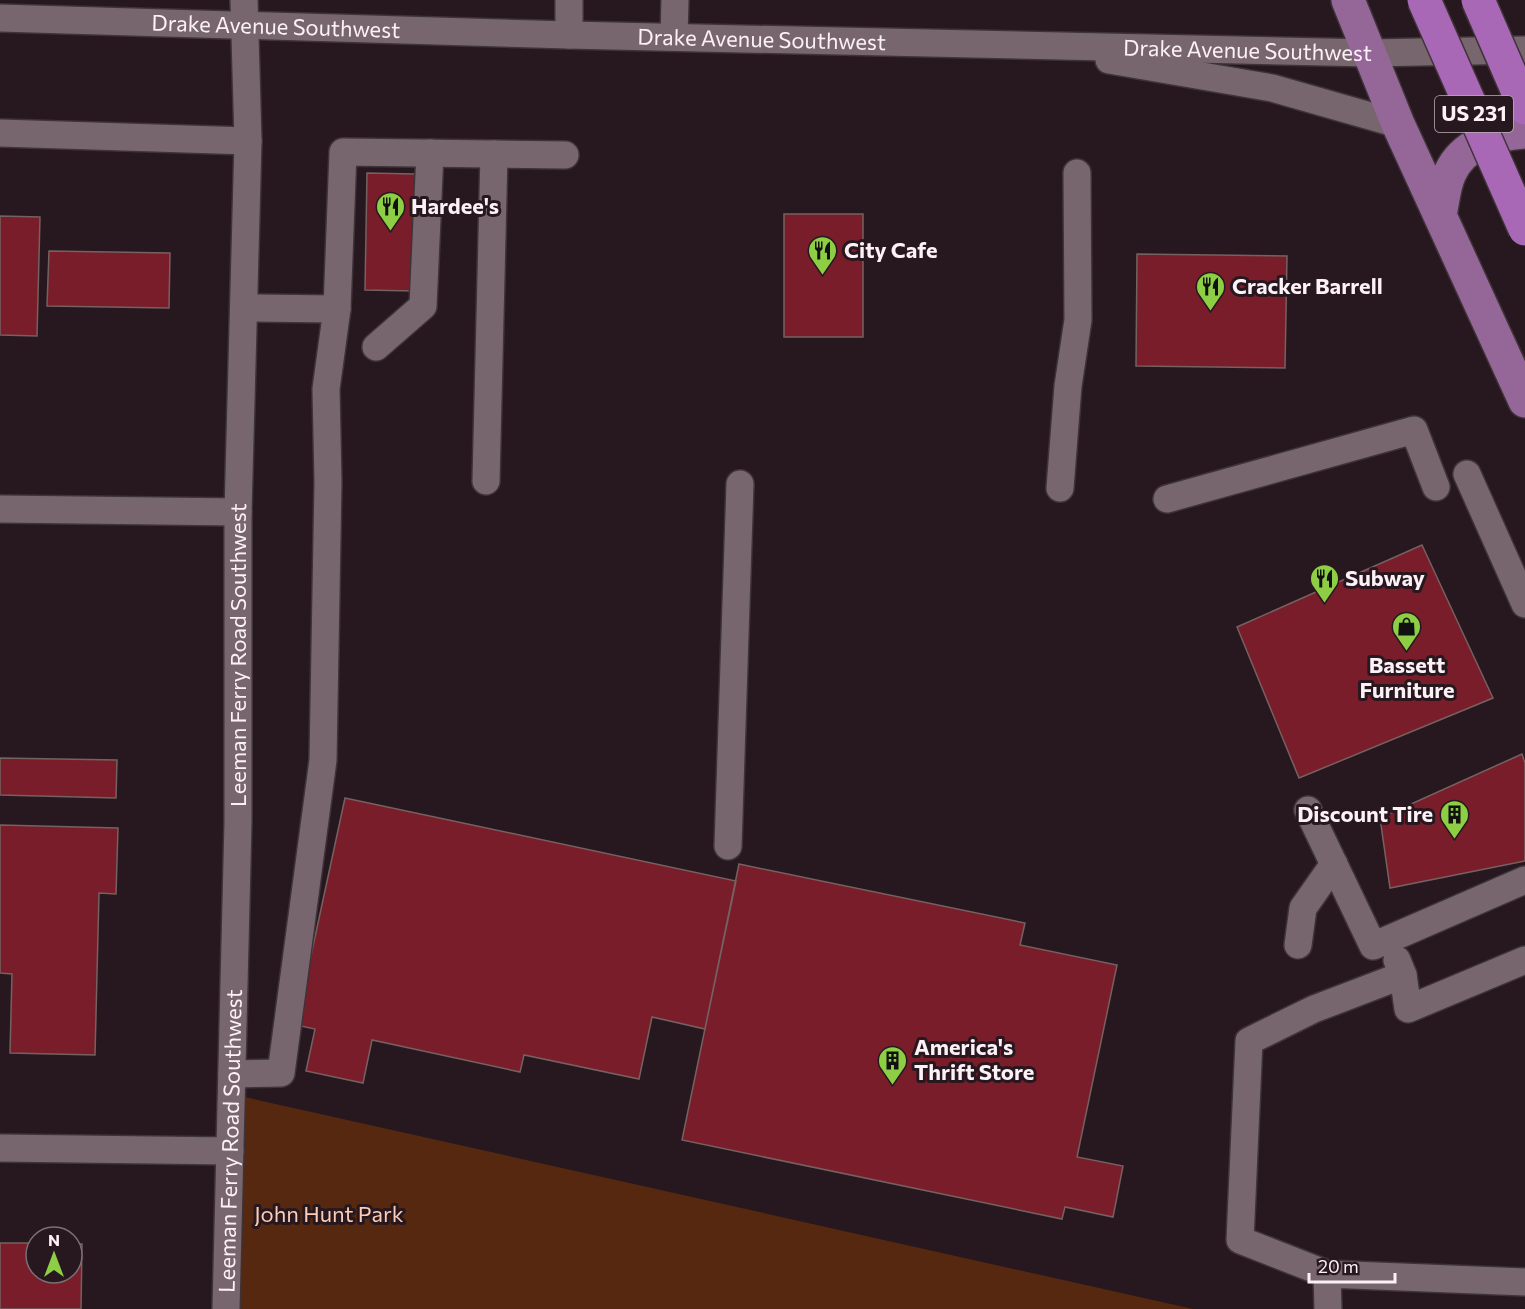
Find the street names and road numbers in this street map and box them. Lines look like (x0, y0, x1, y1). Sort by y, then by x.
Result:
street label: Drake Avenue Southwest (151, 9, 401, 43)
street label: Drake Avenue Southwest (637, 23, 886, 55)
street label: Drake Avenue Southwest (1123, 33, 1372, 66)
road number: US 231 (1435, 96, 1513, 132)
street label: Leeman Ferry Road Southwest (224, 503, 251, 807)
street label: Leeman Ferry Road Southwest (212, 989, 247, 1293)

